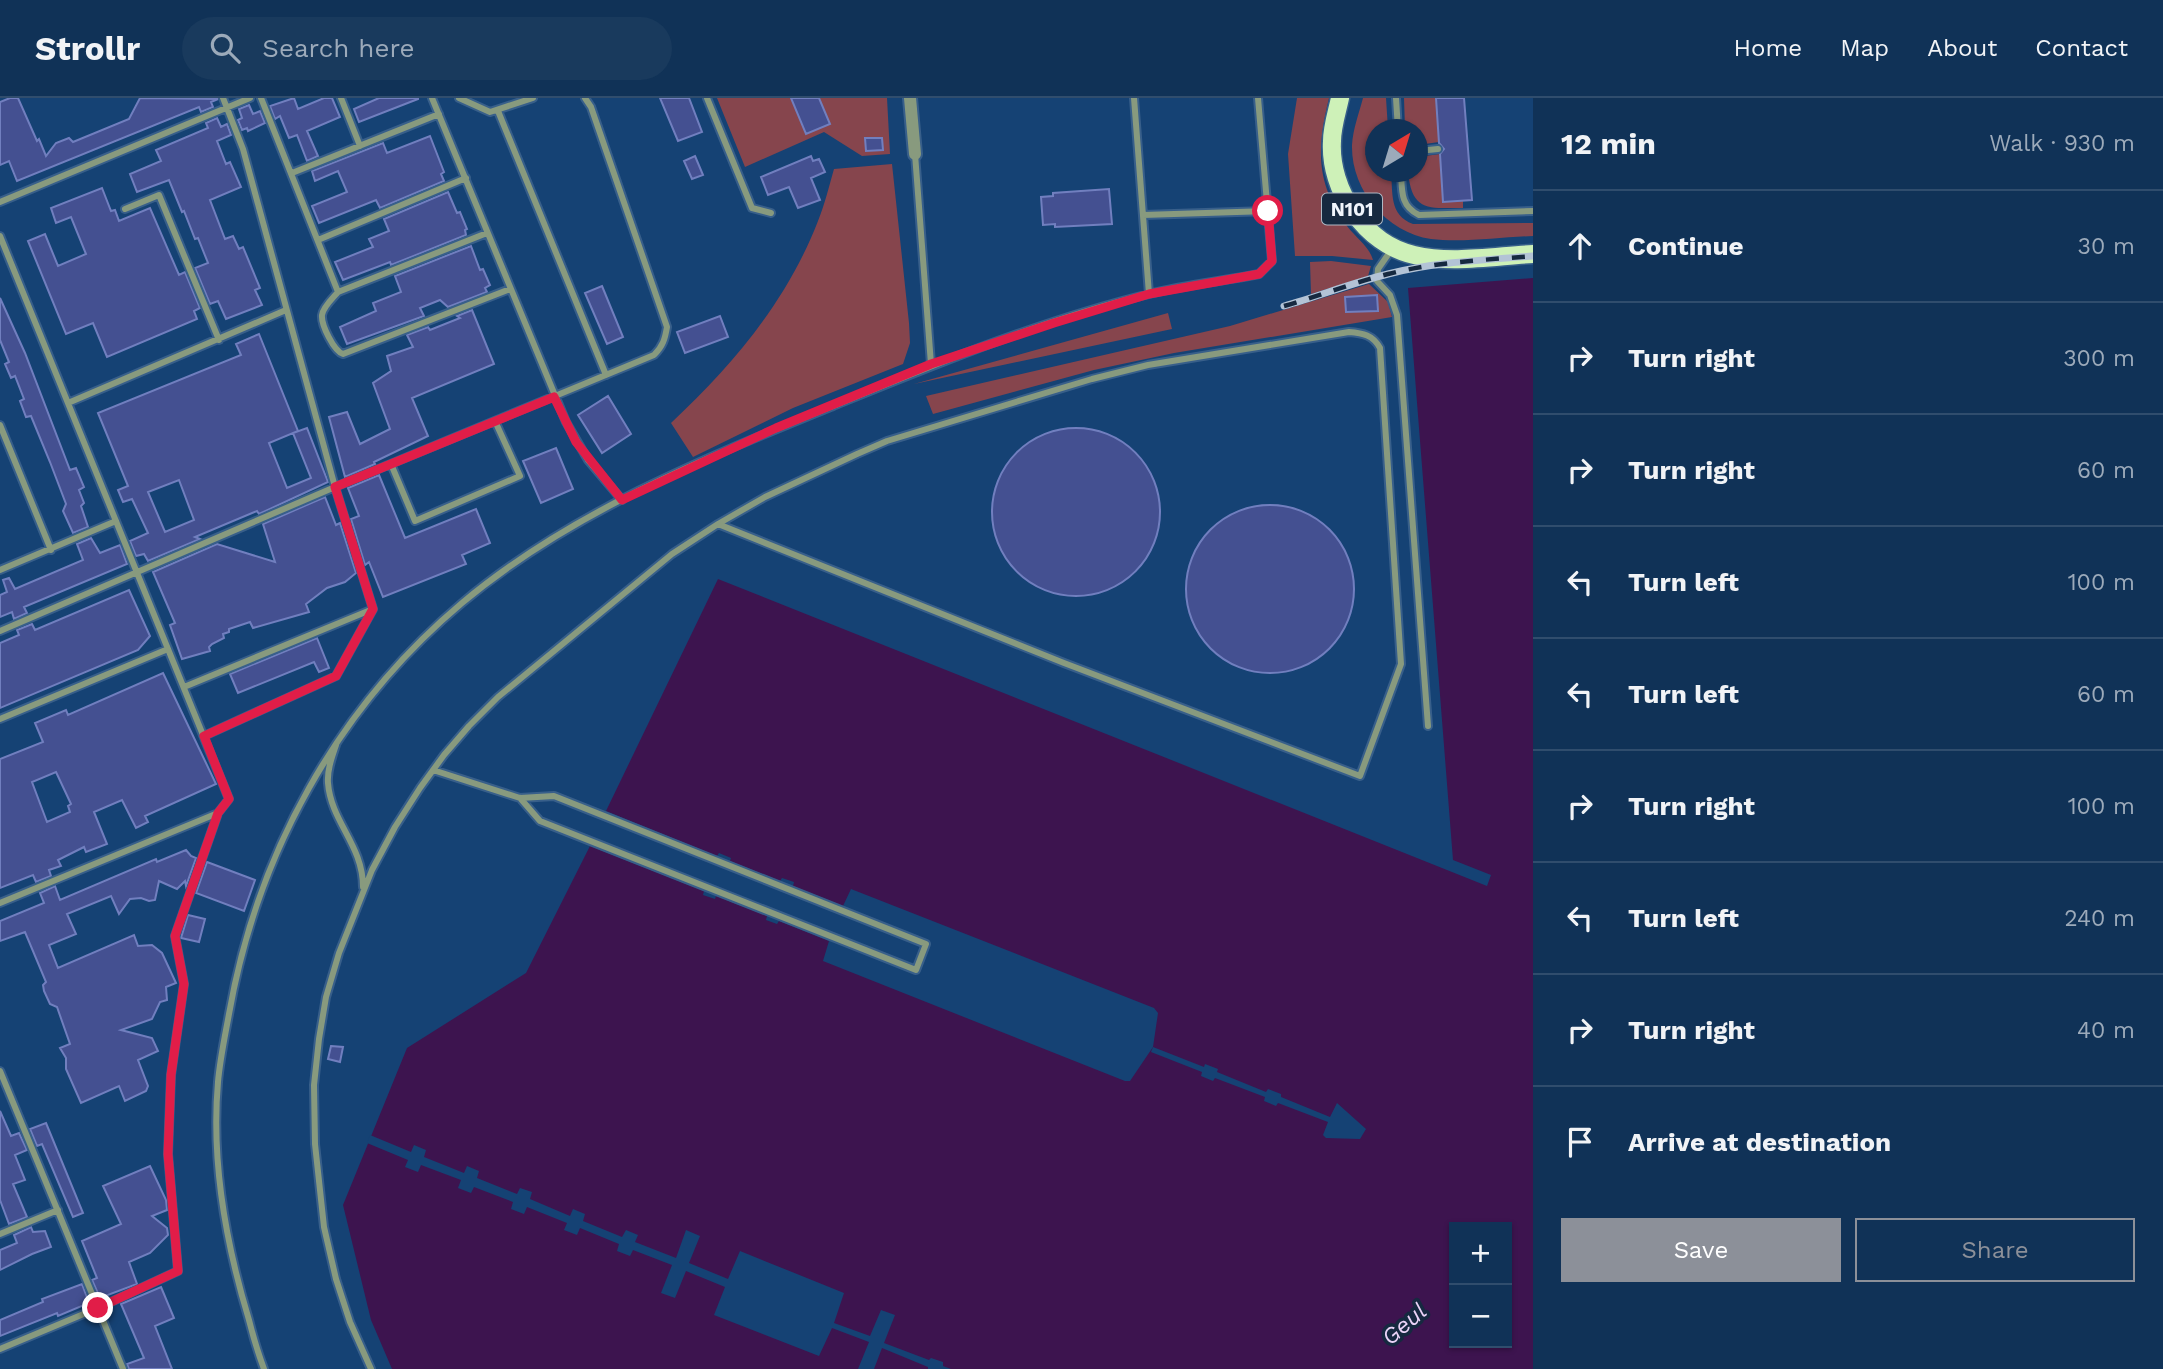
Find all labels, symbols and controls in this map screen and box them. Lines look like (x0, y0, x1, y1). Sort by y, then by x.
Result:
search box (182, 17, 672, 80)
text: Strollr (35, 29, 140, 68)
icon: search (206, 29, 244, 67)
text: Search here (262, 33, 415, 63)
text: Home (1734, 34, 1802, 62)
text: Map (1840, 34, 1889, 62)
text: About (1927, 34, 1997, 62)
text: Contact (2035, 34, 2128, 62)
north arrow (1365, 119, 1428, 182)
text: 12 min (1561, 126, 1656, 161)
text: Walk · 930 m (1989, 130, 2135, 157)
road number: N101 (1322, 194, 1382, 225)
route start (1252, 195, 1283, 226)
icon: ahead (1561, 227, 1599, 265)
text: Continue (1628, 231, 1744, 261)
text: 30 m (2078, 233, 2135, 260)
icon: right (1561, 339, 1599, 377)
text: Turn right (1628, 343, 1755, 373)
text: 300 m (2063, 345, 2135, 372)
icon: right (1561, 451, 1599, 489)
text: Turn right (1628, 455, 1755, 485)
text: 60 m (2077, 457, 2135, 484)
icon: left (1561, 563, 1599, 601)
text: Turn left (1628, 567, 1739, 597)
text: 100 m (2068, 569, 2135, 596)
icon: left (1561, 675, 1599, 713)
text: Turn left (1628, 679, 1739, 709)
text: 60 m (2077, 681, 2135, 708)
icon: right (1561, 787, 1599, 825)
text: Turn right (1628, 791, 1755, 821)
text: 100 m (2068, 793, 2135, 820)
icon: left (1561, 899, 1599, 937)
text: Turn left (1628, 903, 1739, 933)
text: 240 m (2064, 905, 2135, 932)
icon: right (1561, 1011, 1599, 1049)
text: Turn right (1628, 1015, 1755, 1045)
text: 40 m (2077, 1017, 2135, 1044)
icon: arrive (1561, 1123, 1599, 1161)
text: Arrive at destination (1628, 1127, 1891, 1157)
button: Save (1561, 1218, 1841, 1282)
button: Share (1855, 1218, 2135, 1282)
map controls (1449, 1222, 1512, 1348)
button: + (1449, 1222, 1512, 1285)
button: − (1449, 1285, 1512, 1348)
route end (82, 1292, 113, 1323)
water label: Geul (1377, 1298, 1432, 1351)

